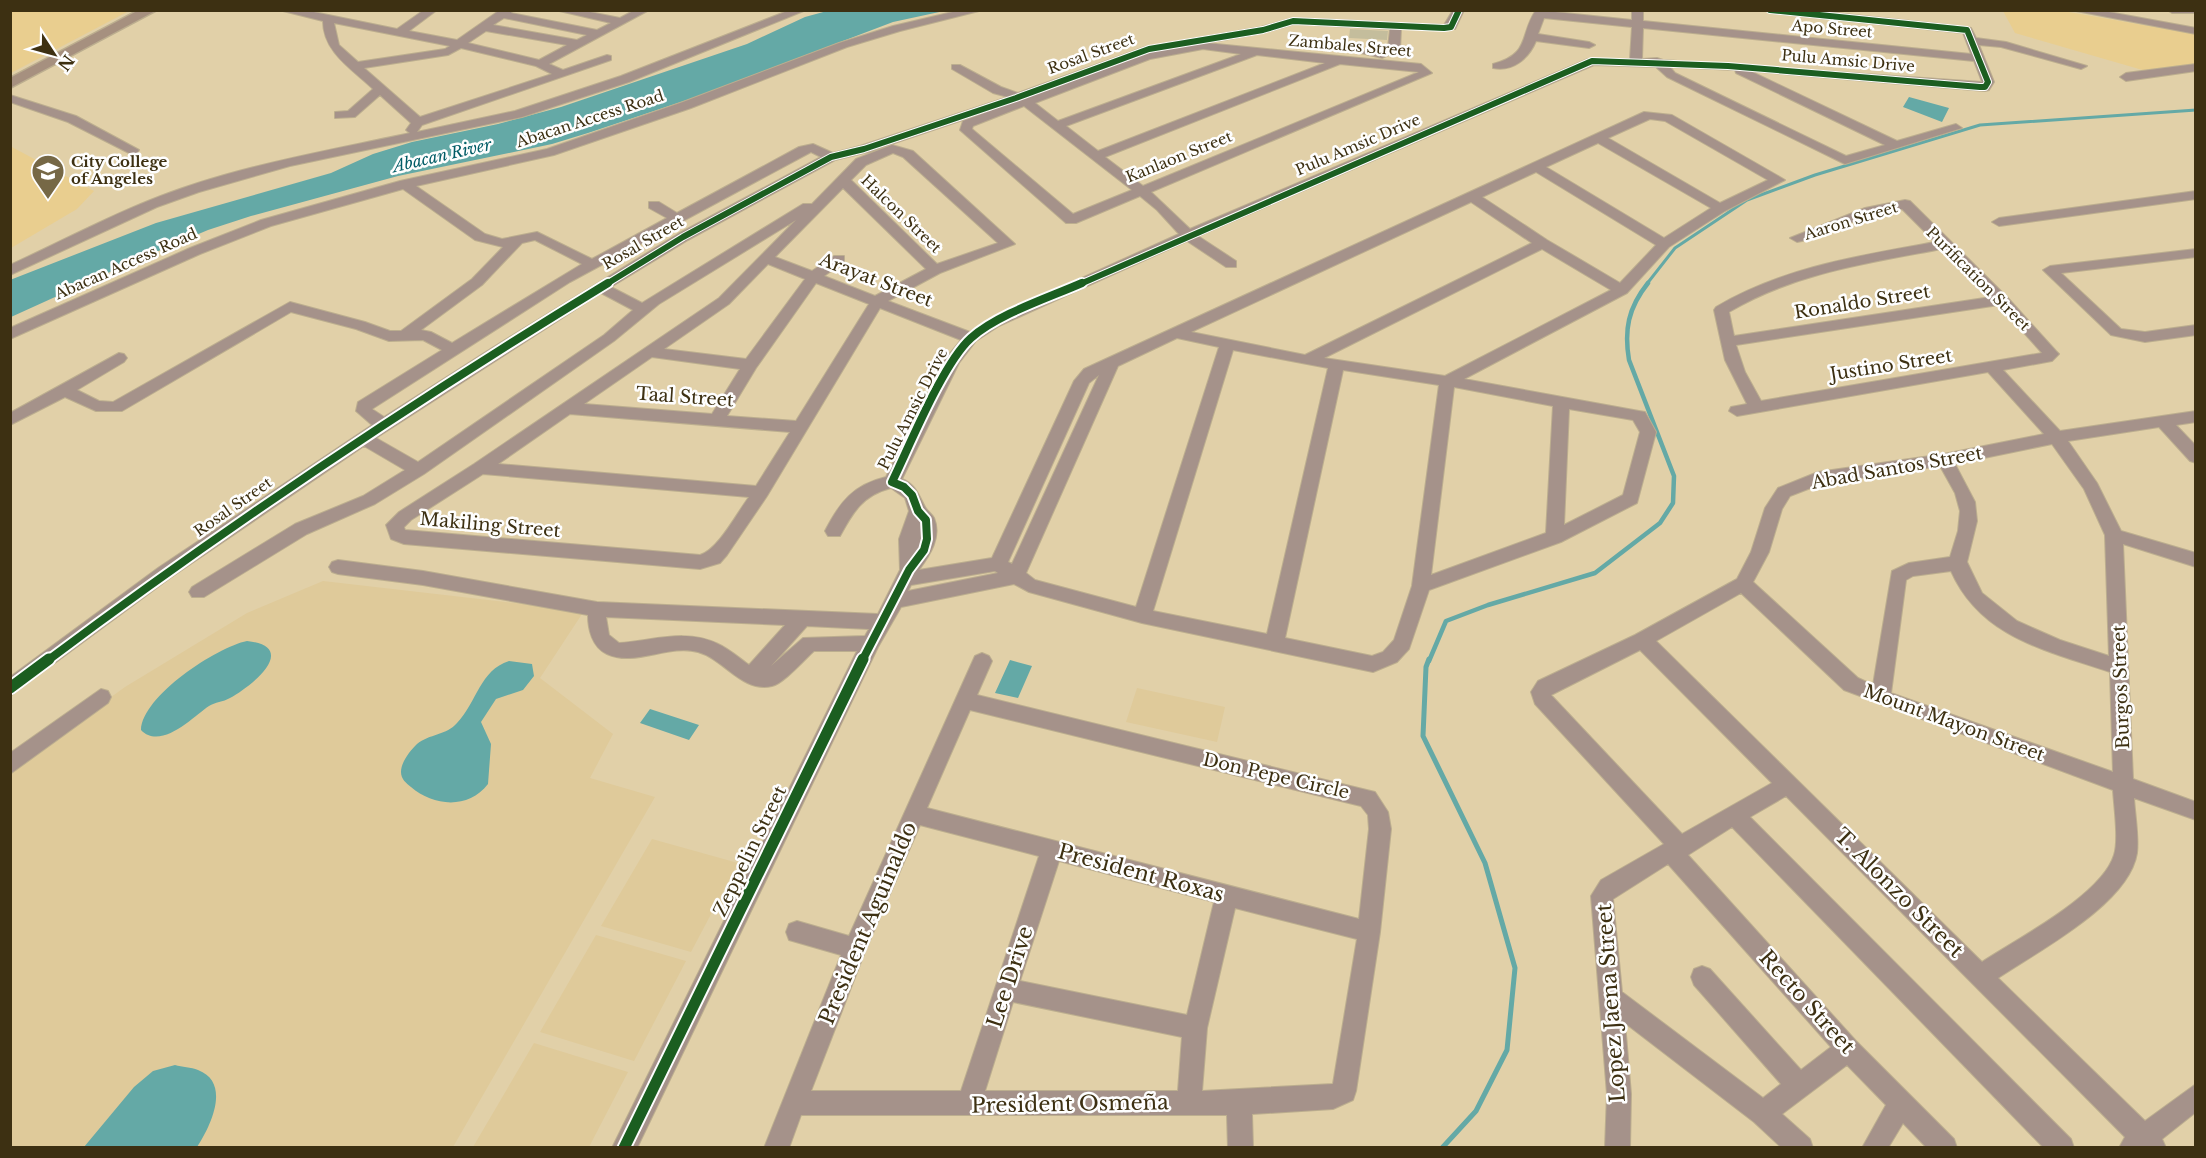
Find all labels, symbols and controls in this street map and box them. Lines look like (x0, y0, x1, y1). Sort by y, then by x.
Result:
street label: Apo Street (1790, 15, 1874, 42)
north arrow (24, 24, 84, 84)
street label: Rosal Street (1045, 29, 1137, 78)
street label: Zambales Street (1288, 31, 1413, 60)
street label: Pulu Amsic Drive (1781, 45, 1916, 76)
text: N (54, 51, 79, 75)
street label: Abacan Access Road (513, 86, 666, 152)
street label: Pulu Amsic Drive (1293, 110, 1423, 179)
street label: Kanlaon Street (1123, 126, 1235, 187)
water label: Abacan River (389, 134, 494, 177)
place label: City College of Angeles (71, 152, 167, 188)
school or university icon: City College of Angeles (30, 153, 66, 200)
street label: Halcon Street (857, 170, 946, 257)
street label: Aaron Street (1801, 197, 1900, 244)
street label: Rosal Street (599, 211, 687, 274)
street label: Purification Street (1922, 223, 2034, 335)
street label: Abacan Access Road (51, 224, 200, 304)
street label: Arayat Street (815, 248, 936, 312)
street label: Ronaldo Street (1793, 280, 1932, 324)
street label: Justino Street (1826, 344, 1954, 386)
street label: Pulu Amsic Drive (874, 345, 951, 473)
street label: Taal Street (636, 383, 735, 411)
street label: Abad Santos Street (1809, 442, 1984, 494)
street label: Rosal Street (190, 473, 276, 540)
street label: Makiling Street (419, 508, 561, 542)
street label: Burgos Street (2108, 624, 2134, 750)
street label: Mount Mayon Street (1860, 680, 2048, 766)
street label: Don Pepe Circle (1201, 748, 1351, 804)
street label: Zeppelin Street (709, 782, 791, 920)
street label: President Aguinaldo (814, 818, 922, 1028)
street label: T. Alonzo Street (1829, 823, 1969, 963)
street label: President Roxas (1055, 838, 1227, 908)
street label: Lopez Jaena Street (1591, 903, 1631, 1103)
street label: Lee Drive (981, 923, 1039, 1031)
street label: Recto Street (1754, 945, 1860, 1059)
street label: President Osmeña (971, 1089, 1169, 1119)

